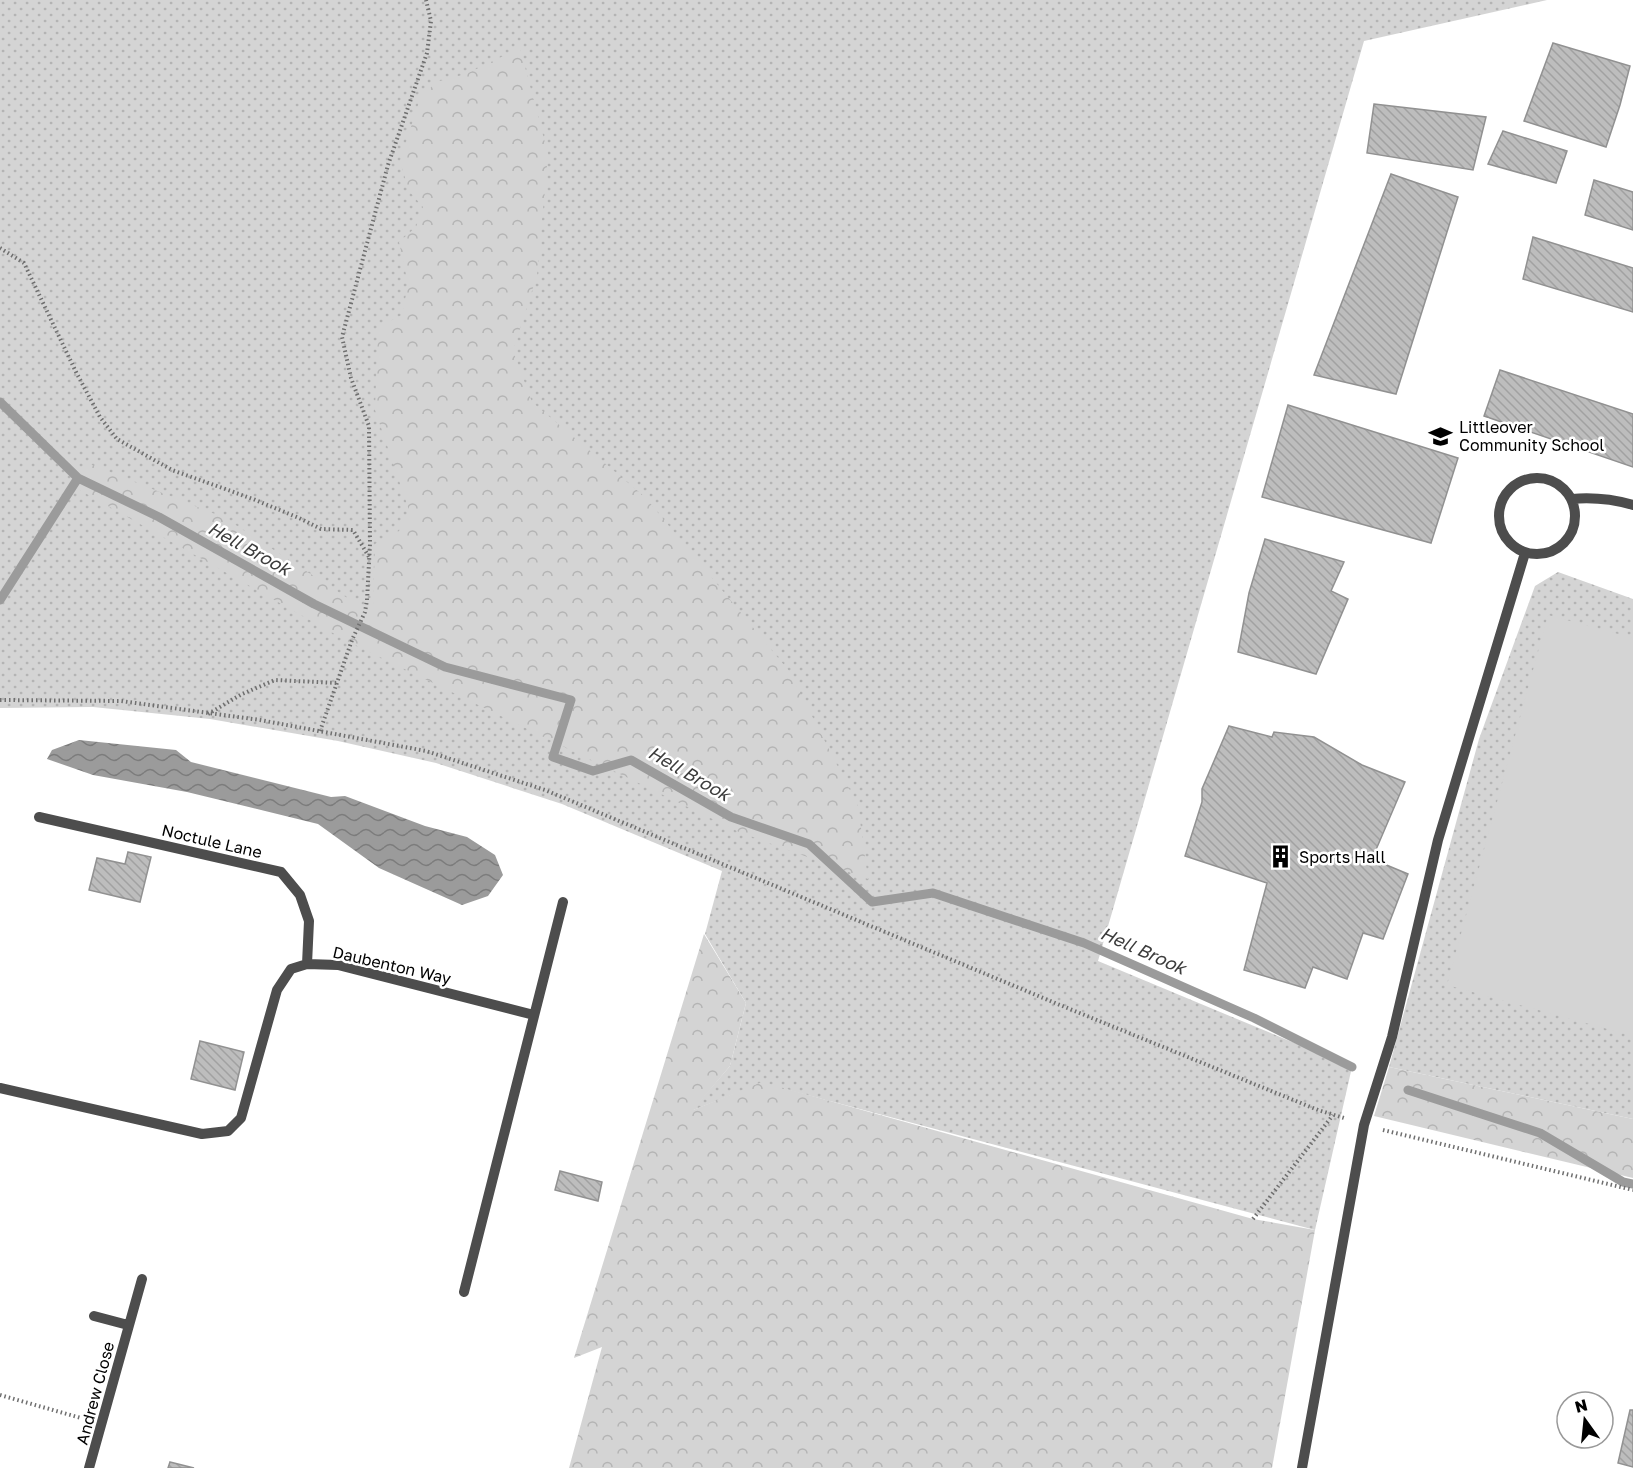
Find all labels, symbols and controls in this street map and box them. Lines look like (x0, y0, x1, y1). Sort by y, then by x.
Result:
place label: Littleover Community School (1459, 417, 1604, 455)
school or university icon: Littleover Community School (1428, 423, 1454, 449)
water label: Hell Brook (204, 516, 296, 581)
water label: Hell Brook (645, 741, 736, 806)
street label: Noctule Lane (160, 820, 264, 862)
building icon: Sports Hall (1268, 844, 1294, 870)
place label: Sports Hall (1299, 847, 1386, 867)
water label: Hell Brook (1097, 922, 1191, 979)
street label: Daubenton Way (331, 942, 453, 988)
street label: Andrew Close (72, 1339, 118, 1447)
north arrow (1555, 1390, 1615, 1450)
text: N (1573, 1394, 1590, 1417)

